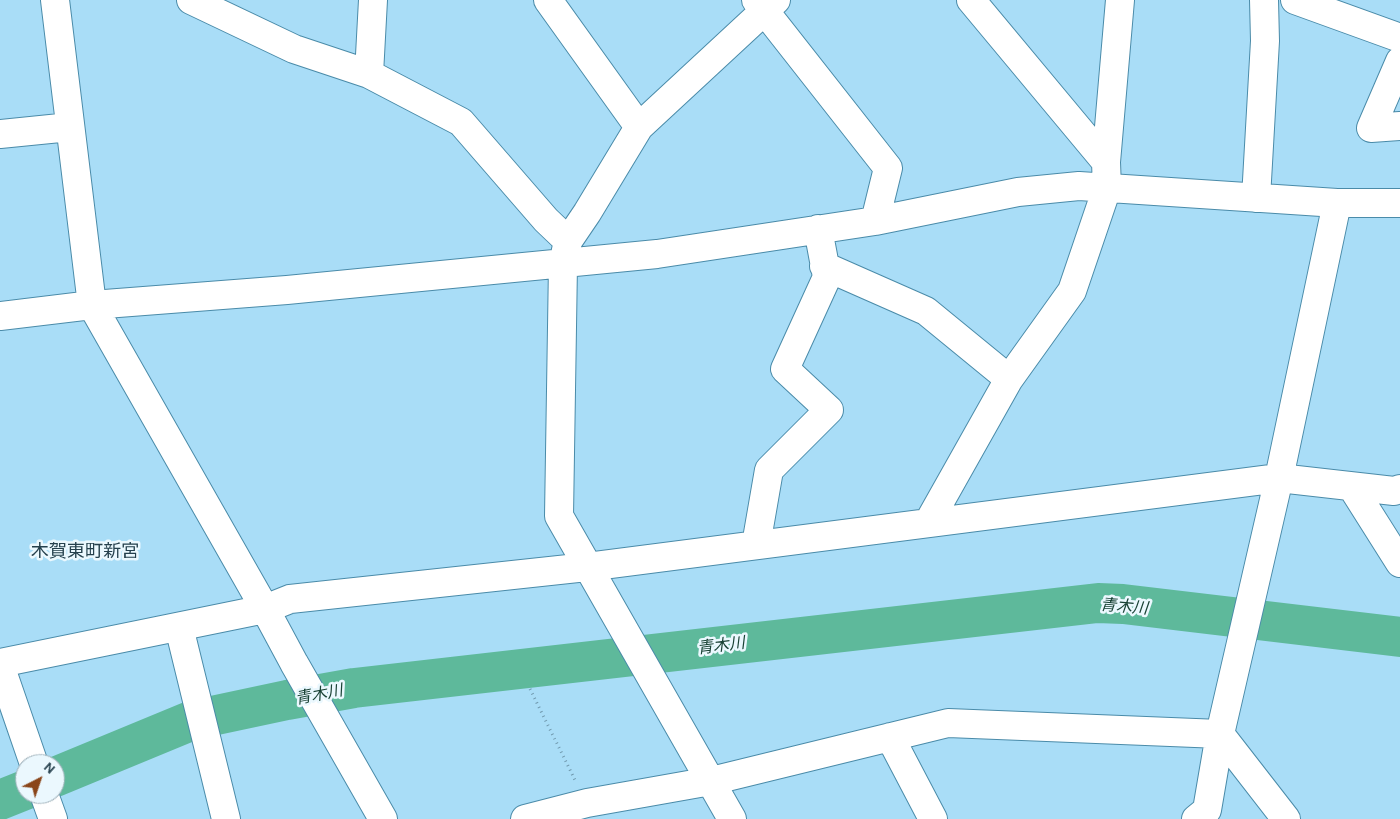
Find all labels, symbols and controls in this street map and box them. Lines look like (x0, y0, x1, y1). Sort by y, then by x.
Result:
district label: 木賀東町新宮 (31, 541, 139, 563)
water label: 青木川 (1099, 595, 1149, 619)
water label: 青木川 (696, 634, 746, 658)
water label: 青木川 (294, 681, 344, 709)
north arrow (15, 754, 65, 804)
text: N (40, 758, 59, 778)

